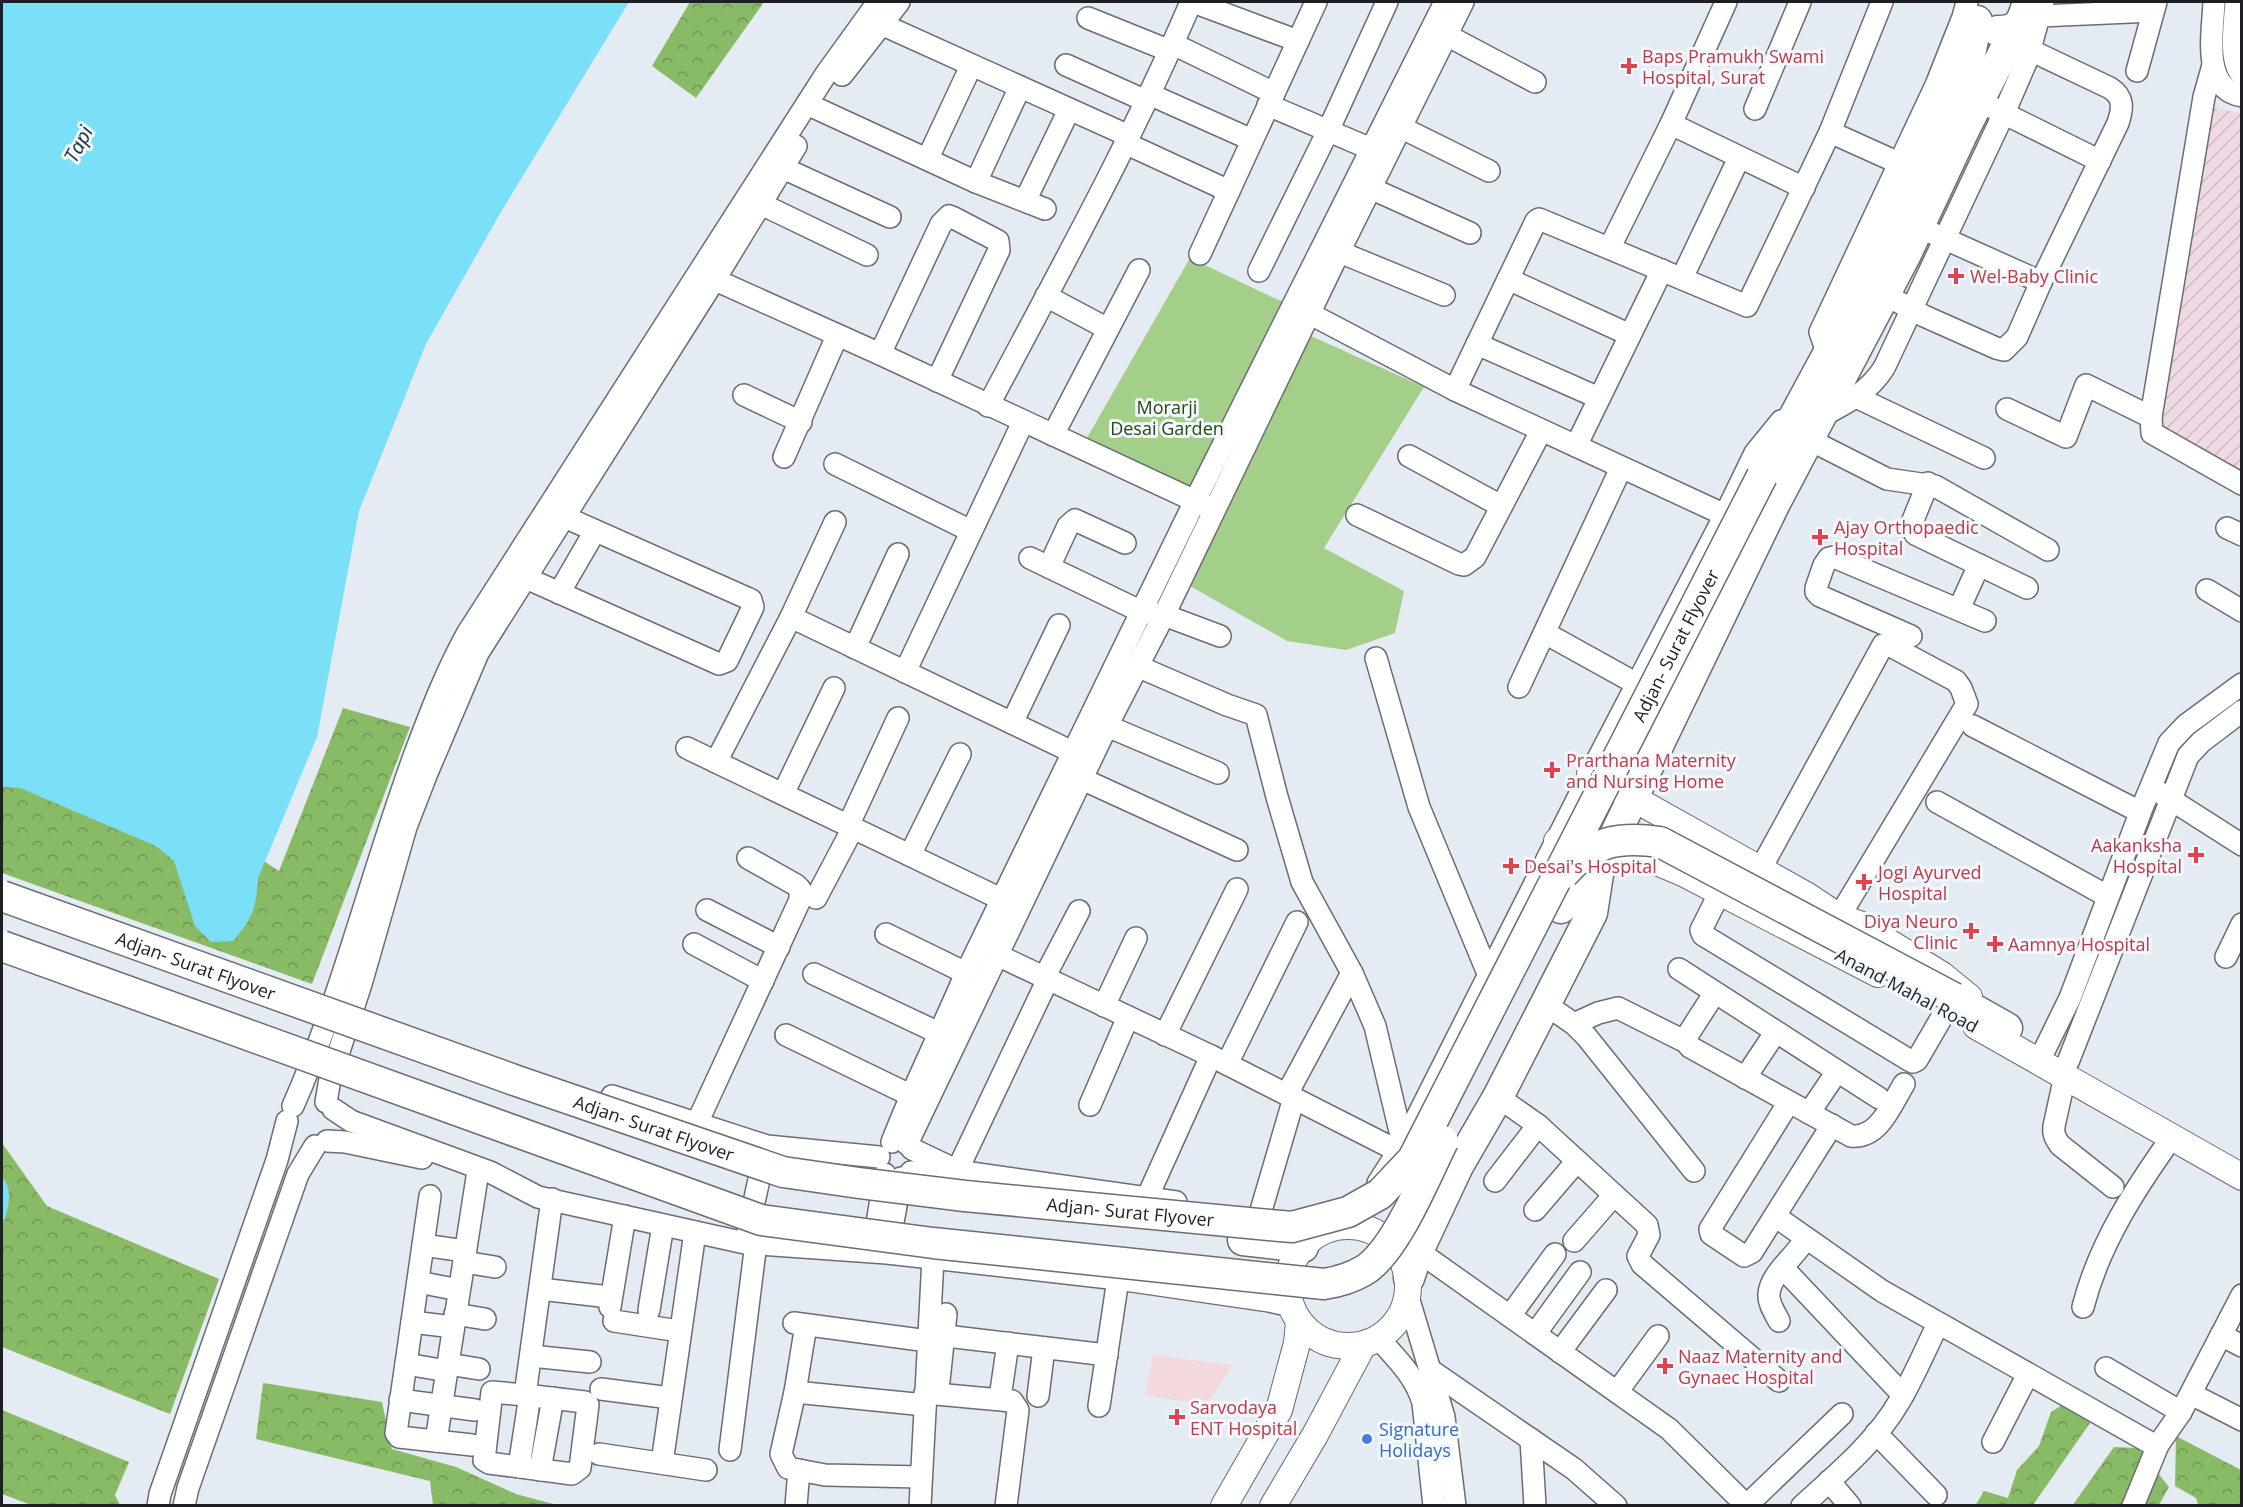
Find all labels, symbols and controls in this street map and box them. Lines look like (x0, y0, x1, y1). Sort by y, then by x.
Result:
place label: Baps Pramukh Swami Hospital, Surat (1642, 44, 1824, 89)
marker: Baps Pramukh Swami Hospital, Surat (1620, 57, 1638, 75)
water label: Tapi (57, 120, 99, 167)
place label: Wel-Baby Clinic (1970, 264, 2098, 288)
marker: Wel-Baby Clinic (1947, 267, 1965, 285)
park label: Morarji Desai Garden (1110, 395, 1224, 440)
place label: Ajay Orthopaedic Hospital (1834, 515, 1979, 560)
marker: Ajay Orthopaedic Hospital (1811, 528, 1829, 546)
street label: Adjan- Surat Flyover (1627, 565, 1725, 726)
place label: Prarthana Maternity and Nursing Home (1566, 748, 1737, 793)
marker: Prarthana Maternity and Nursing Home (1543, 761, 1561, 779)
place label: Aakanksha Hospital (2091, 833, 2182, 878)
marker: Aakanksha Hospital (2187, 846, 2205, 864)
place label: Desai's Hospital (1524, 854, 1657, 878)
marker: Desai's Hospital (1502, 857, 1520, 875)
place label: Jogi Ayurved Hospital (1876, 860, 1982, 905)
marker: Jogi Ayurved Hospital (1855, 873, 1873, 891)
place label: Diya Neuro Clinic (1864, 909, 1958, 954)
marker: Diya Neuro Clinic (1962, 922, 1980, 940)
street label: Adjan- Surat Flyover (113, 926, 280, 1006)
place label: Aamnya Hospital (2008, 932, 2150, 956)
marker: Aamnya Hospital (1986, 935, 2004, 953)
street label: Anand Mahal Road (1831, 942, 1983, 1038)
street label: Adjan- Surat Flyover (571, 1089, 738, 1167)
street label: Adjan- Surat Flyover (1046, 1192, 1216, 1232)
place label: Naaz Maternity and Gynaec Hospital (1678, 1344, 1843, 1389)
marker: Naaz Maternity and Gynaec Hospital (1656, 1357, 1674, 1375)
place label: Sarvodaya ENT Hospital (1190, 1395, 1297, 1440)
marker: Sarvodaya ENT Hospital (1168, 1408, 1186, 1426)
place label: Signature Holidays (1379, 1417, 1459, 1462)
marker: Signature Holidays (1360, 1432, 1374, 1446)

